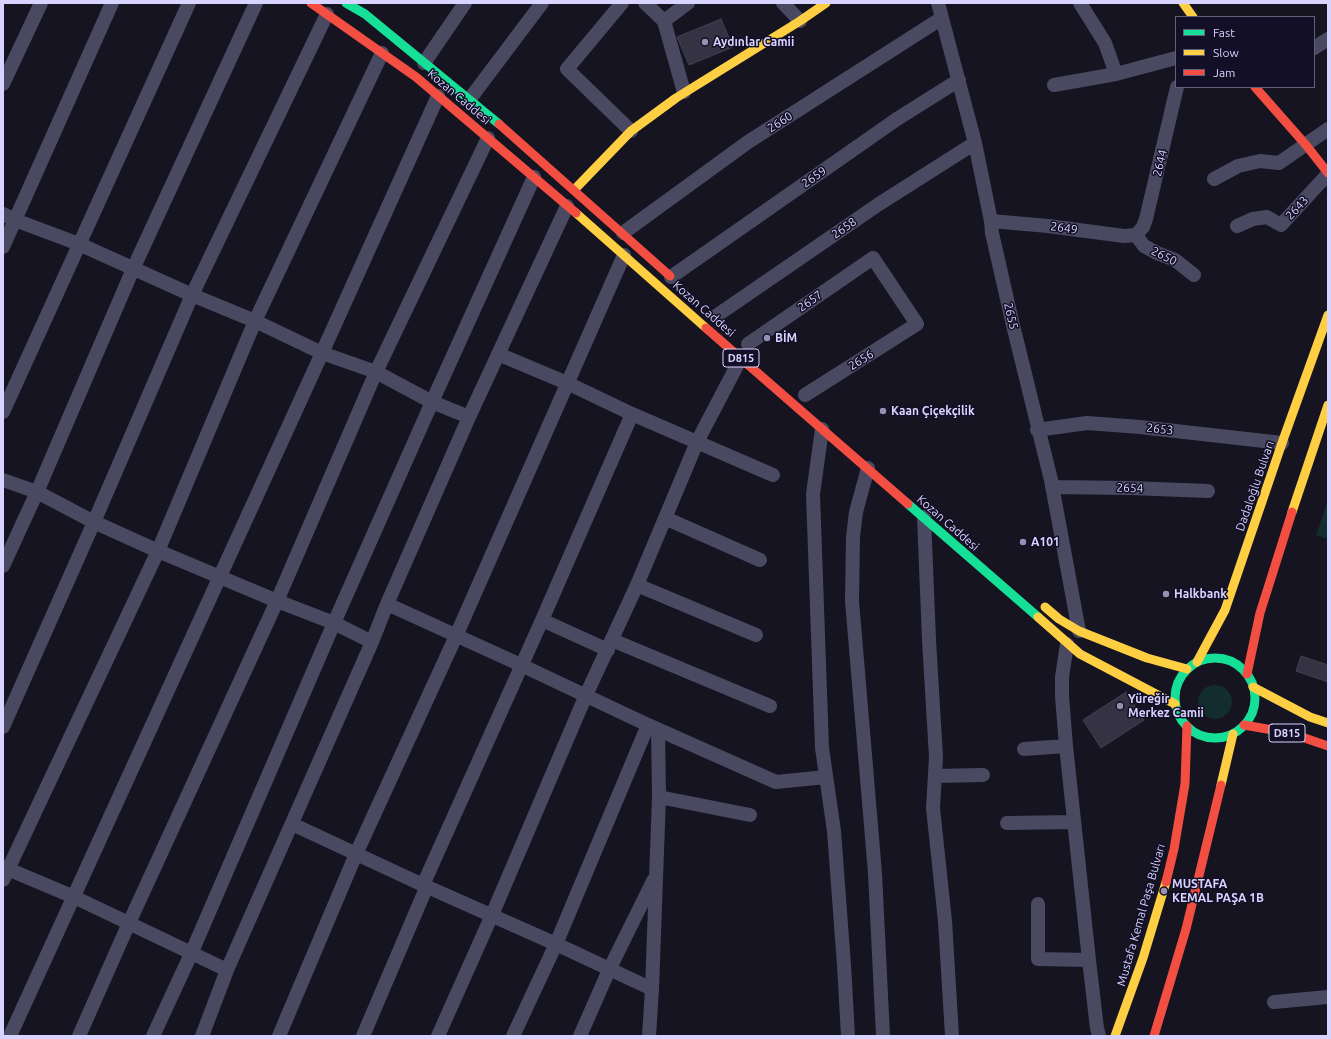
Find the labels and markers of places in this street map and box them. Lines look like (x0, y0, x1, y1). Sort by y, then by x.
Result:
place label: Aydınlar Camii (713, 35, 794, 49)
marker: Aydınlar Camii (700, 37, 710, 47)
place label: BİM (775, 331, 797, 345)
marker: BİM (762, 333, 772, 343)
place label: Kaan Çiçekçilik (891, 404, 975, 418)
marker: Kaan Çiçekçilik (878, 406, 888, 416)
place label: A101 (1031, 535, 1060, 549)
marker: A101 (1018, 537, 1028, 547)
place label: Halkbank (1174, 587, 1227, 601)
marker: Halkbank (1161, 589, 1171, 599)
place label: Yüreğir Merkez Camii (1128, 692, 1204, 720)
marker: Yüreğir Merkez Camii (1115, 701, 1125, 711)
place label: MUSTAFA KEMAL PAŞA 1B (1172, 877, 1264, 905)
marker: MUSTAFA KEMAL PAŞA 1B (1159, 886, 1169, 896)

